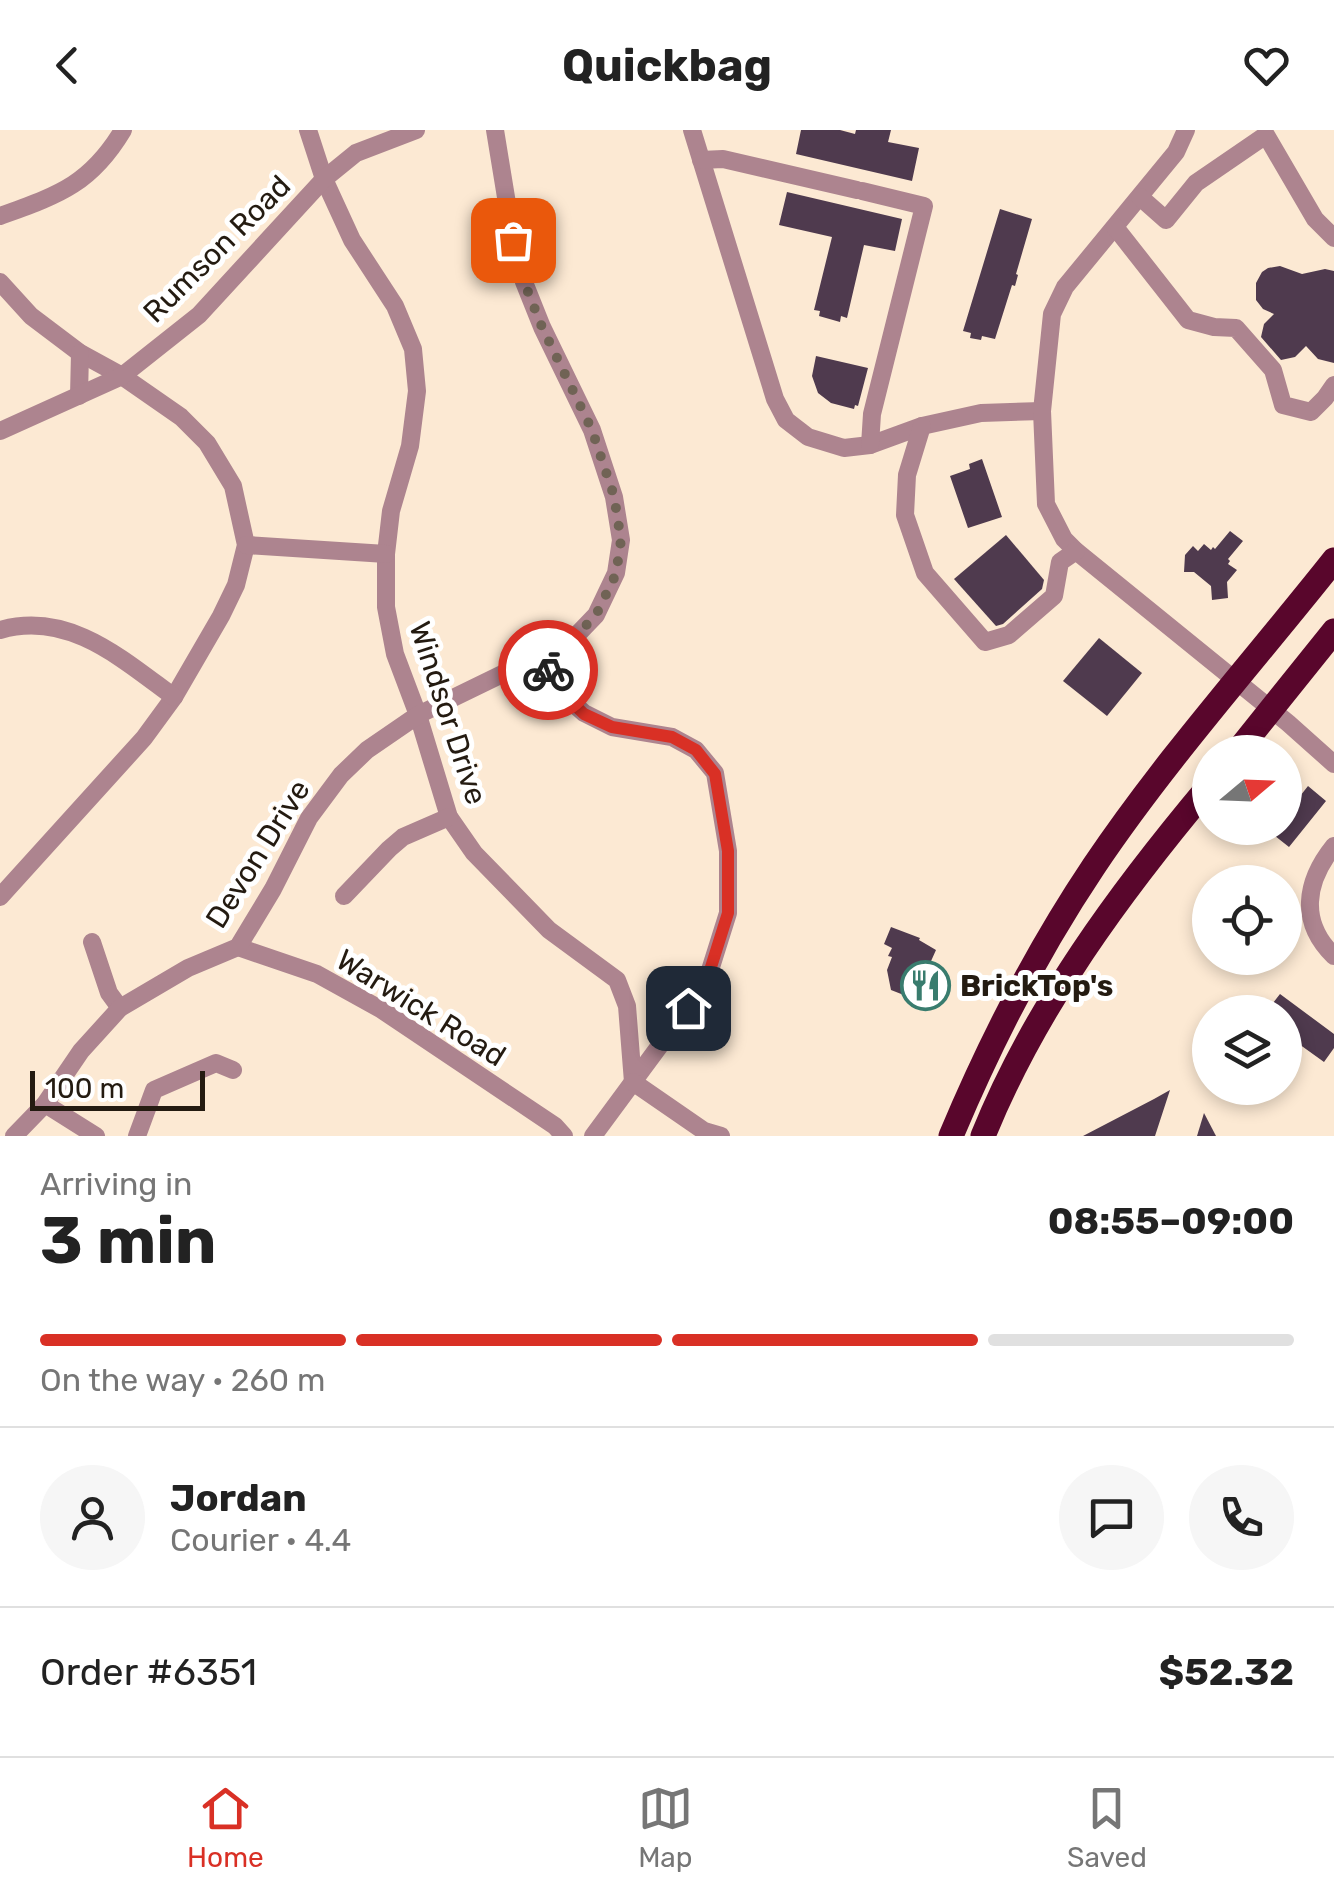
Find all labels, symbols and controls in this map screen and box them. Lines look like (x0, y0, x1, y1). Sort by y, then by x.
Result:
icon: back (40, 38, 95, 93)
icon: heart (1239, 38, 1294, 93)
text: Quickbag (562, 39, 772, 92)
street label: Rumson Road (136, 168, 298, 330)
pin (471, 198, 556, 283)
icon: bag (486, 213, 541, 268)
street label: Windsor Drive (402, 617, 494, 809)
courier (498, 620, 598, 720)
icon: bike (521, 643, 576, 698)
north arrow (1192, 735, 1302, 845)
map controls (1192, 735, 1302, 1105)
street label: Devon Drive (198, 773, 318, 935)
button: locate (1192, 865, 1302, 975)
street label: Warwick Road (330, 942, 512, 1074)
restaurant icon: BrickTop's (899, 960, 951, 1012)
pin (646, 966, 731, 1051)
place label: BrickTop's (960, 968, 1113, 1004)
icon: home (661, 981, 716, 1036)
button: layers (1192, 995, 1302, 1105)
scale bar (30, 1066, 205, 1110)
text: 100 m (45, 1072, 124, 1105)
text: Arriving in (40, 1165, 192, 1203)
text: 08:55–09:00 (1048, 1198, 1294, 1244)
text: 3 min (40, 1202, 217, 1279)
text: On the way · 260 m (40, 1361, 325, 1399)
button: person (40, 1465, 145, 1570)
button: chat (1059, 1465, 1164, 1570)
button: phone (1189, 1465, 1294, 1570)
text: Jordan (170, 1475, 307, 1521)
text: Courier · 4.4 (170, 1521, 351, 1559)
text: Order #6351 (40, 1649, 257, 1695)
text: $52.32 (1159, 1649, 1294, 1695)
tab: Home (187, 1781, 264, 1874)
tab: Map (638, 1781, 693, 1874)
tab: Saved (1067, 1781, 1147, 1874)

